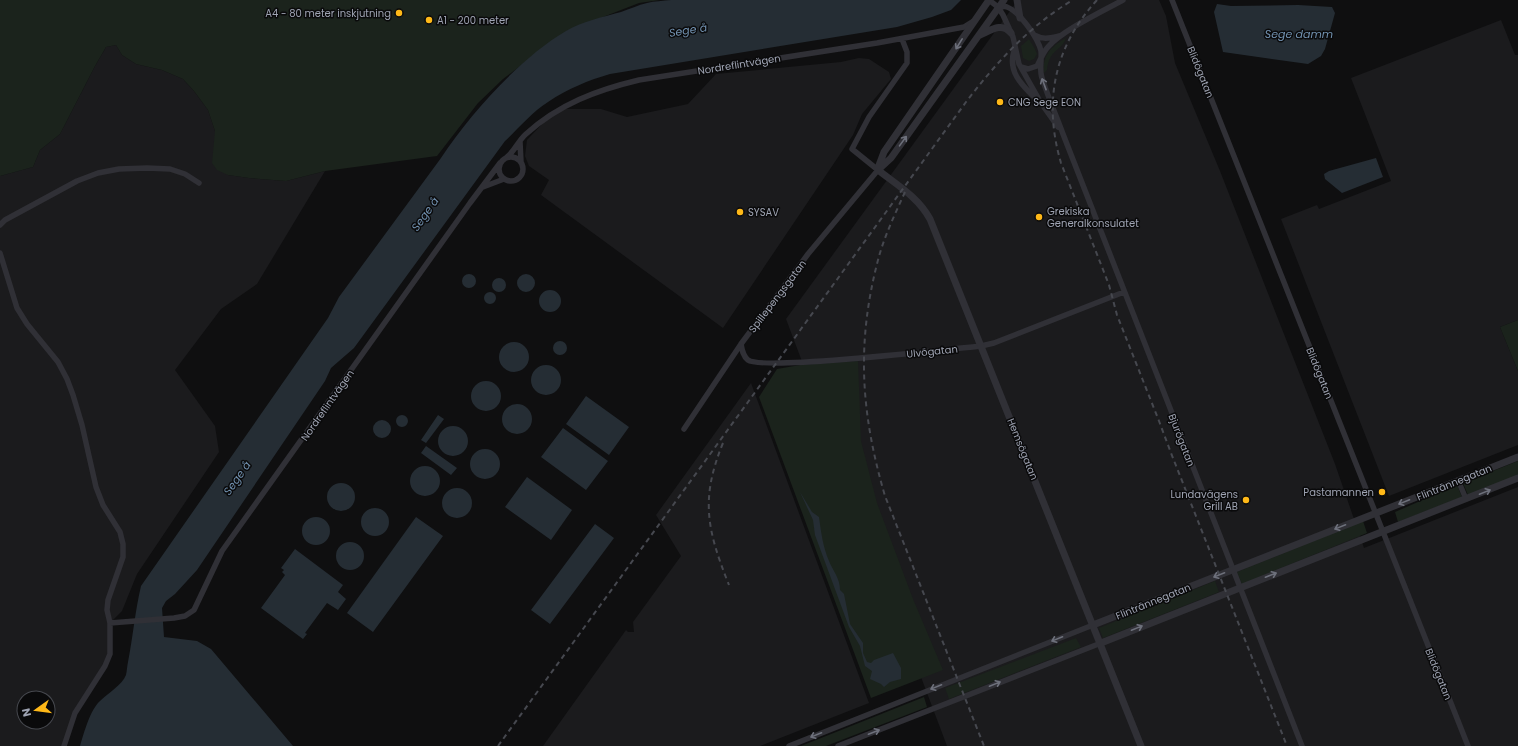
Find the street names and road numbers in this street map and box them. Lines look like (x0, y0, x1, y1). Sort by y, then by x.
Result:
street label: Blidögatan (1183, 44, 1218, 100)
street label: Nordreflintvägen (696, 51, 782, 78)
street label: Spillepengsgatan (745, 257, 810, 336)
street label: Ulvögatan (906, 341, 958, 362)
street label: Blidögatan (1302, 345, 1337, 401)
street label: Nordreflintvägen (297, 367, 358, 444)
street label: Bjurögatan (1165, 412, 1198, 469)
street label: Hemsögatan (1003, 416, 1042, 482)
street label: Flintrännegatan (1414, 461, 1494, 504)
street label: Flintrännegatan (1113, 580, 1193, 623)
street label: Blidögatan (1421, 646, 1456, 702)

